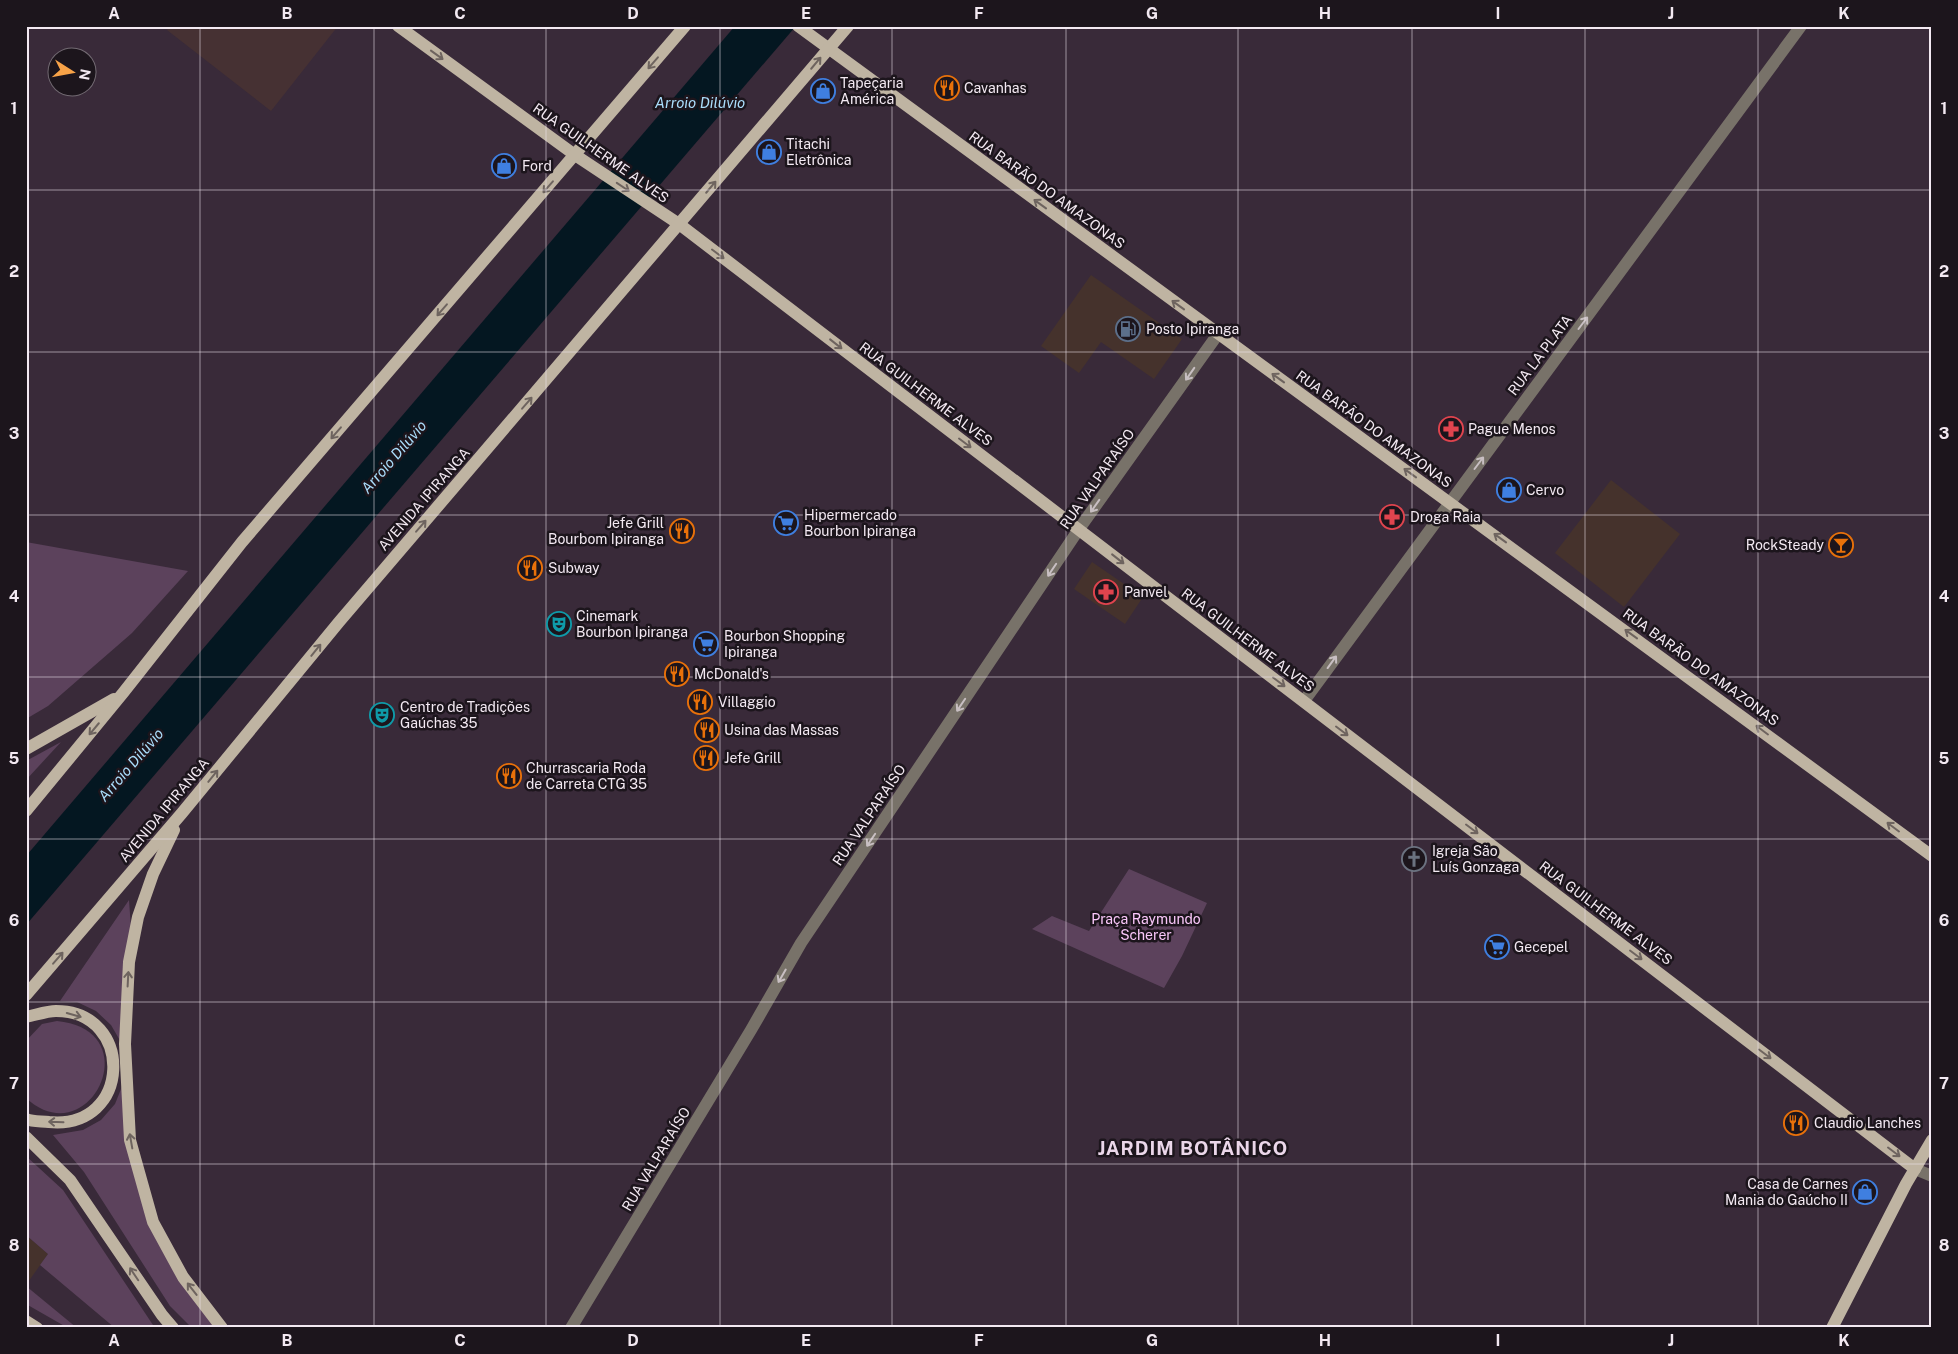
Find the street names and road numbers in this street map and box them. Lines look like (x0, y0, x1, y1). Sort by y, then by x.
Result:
street label: RUA GUILHERME ALVES (530, 100, 672, 206)
street label: RUA BARÃO DO AMAZONAS (966, 127, 1128, 252)
street label: RUA LA PLATA (1505, 312, 1575, 398)
street label: RUA GUILHERME ALVES (856, 339, 996, 449)
street label: RUA BARÃO DO AMAZONAS (1293, 366, 1455, 491)
street label: RUA VALPARAÍSO (1056, 425, 1137, 532)
street label: AVENIDA IPIRANGA (375, 444, 473, 554)
street label: RUA GUILHERME ALVES (1178, 585, 1318, 695)
street label: RUA BARÃO DO AMAZONAS (1620, 604, 1782, 729)
street label: AVENIDA IPIRANGA (116, 755, 212, 865)
street label: RUA VALPARAÍSO (828, 761, 909, 869)
street label: RUA GUILHERME ALVES (1536, 858, 1676, 968)
street label: RUA VALPARAÍSO (618, 1104, 693, 1214)

